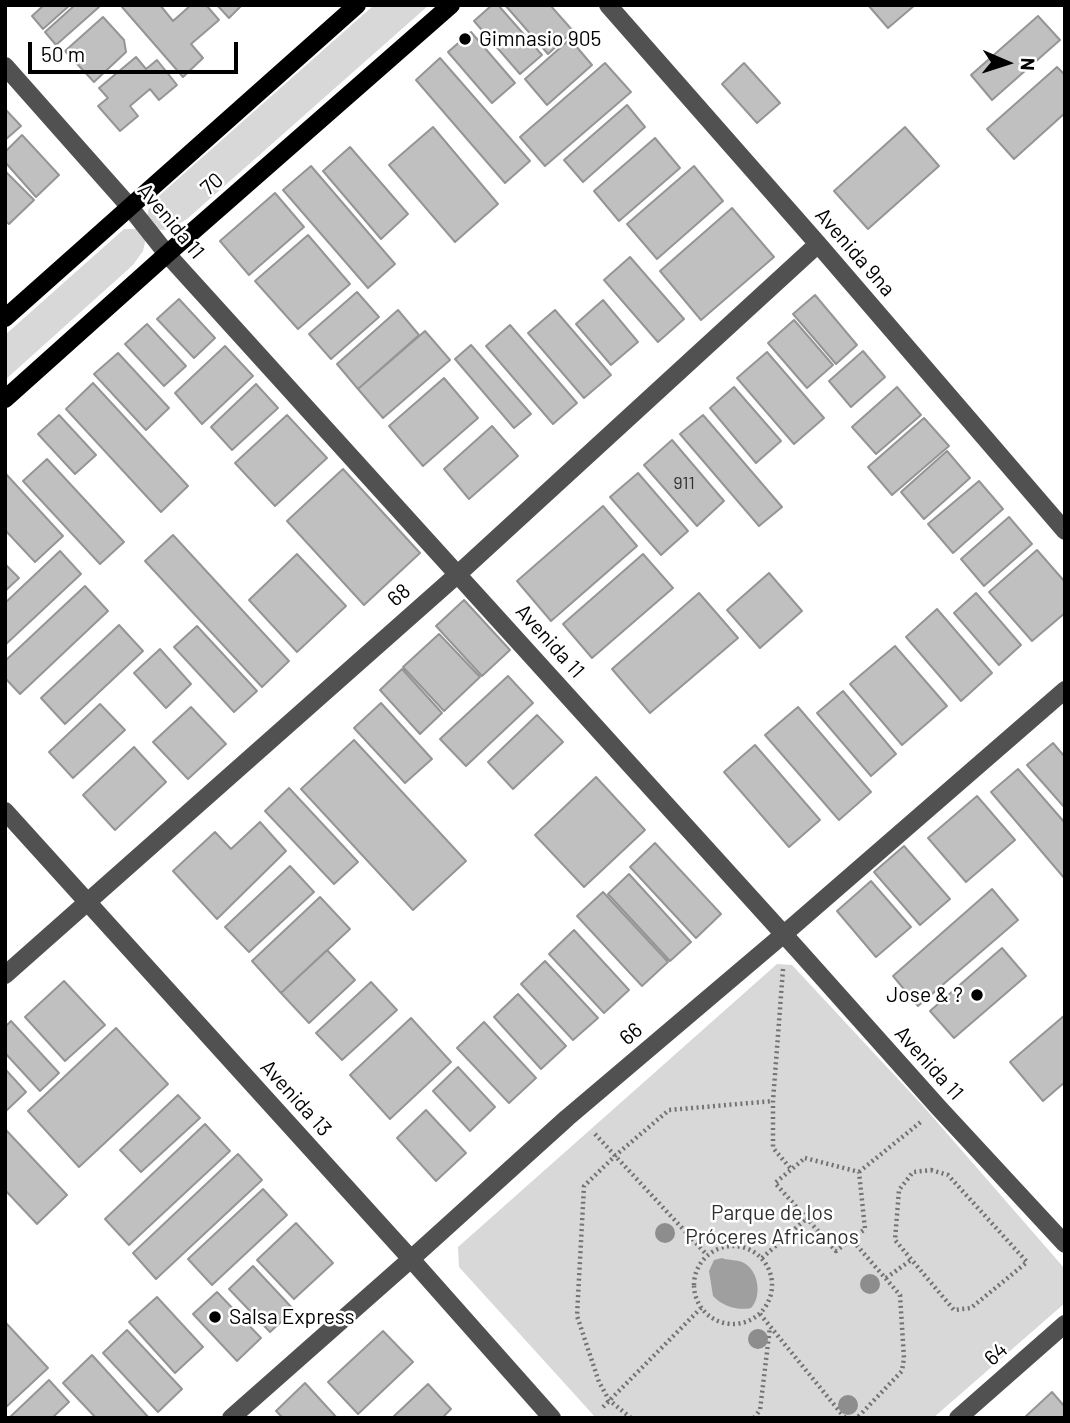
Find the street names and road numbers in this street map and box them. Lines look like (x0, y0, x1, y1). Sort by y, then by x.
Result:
street label: 70 (196, 167, 228, 201)
street label: Avenida 11 (132, 178, 210, 264)
street label: Avenida 9na (810, 203, 900, 301)
street label: 68 (382, 578, 416, 612)
street label: Avenida 11 (510, 599, 590, 683)
street label: 66 (615, 1017, 647, 1051)
street label: Avenida 11 (889, 1021, 969, 1105)
street label: Avenida 13 (255, 1055, 337, 1141)
street label: 64 (979, 1337, 1013, 1371)

